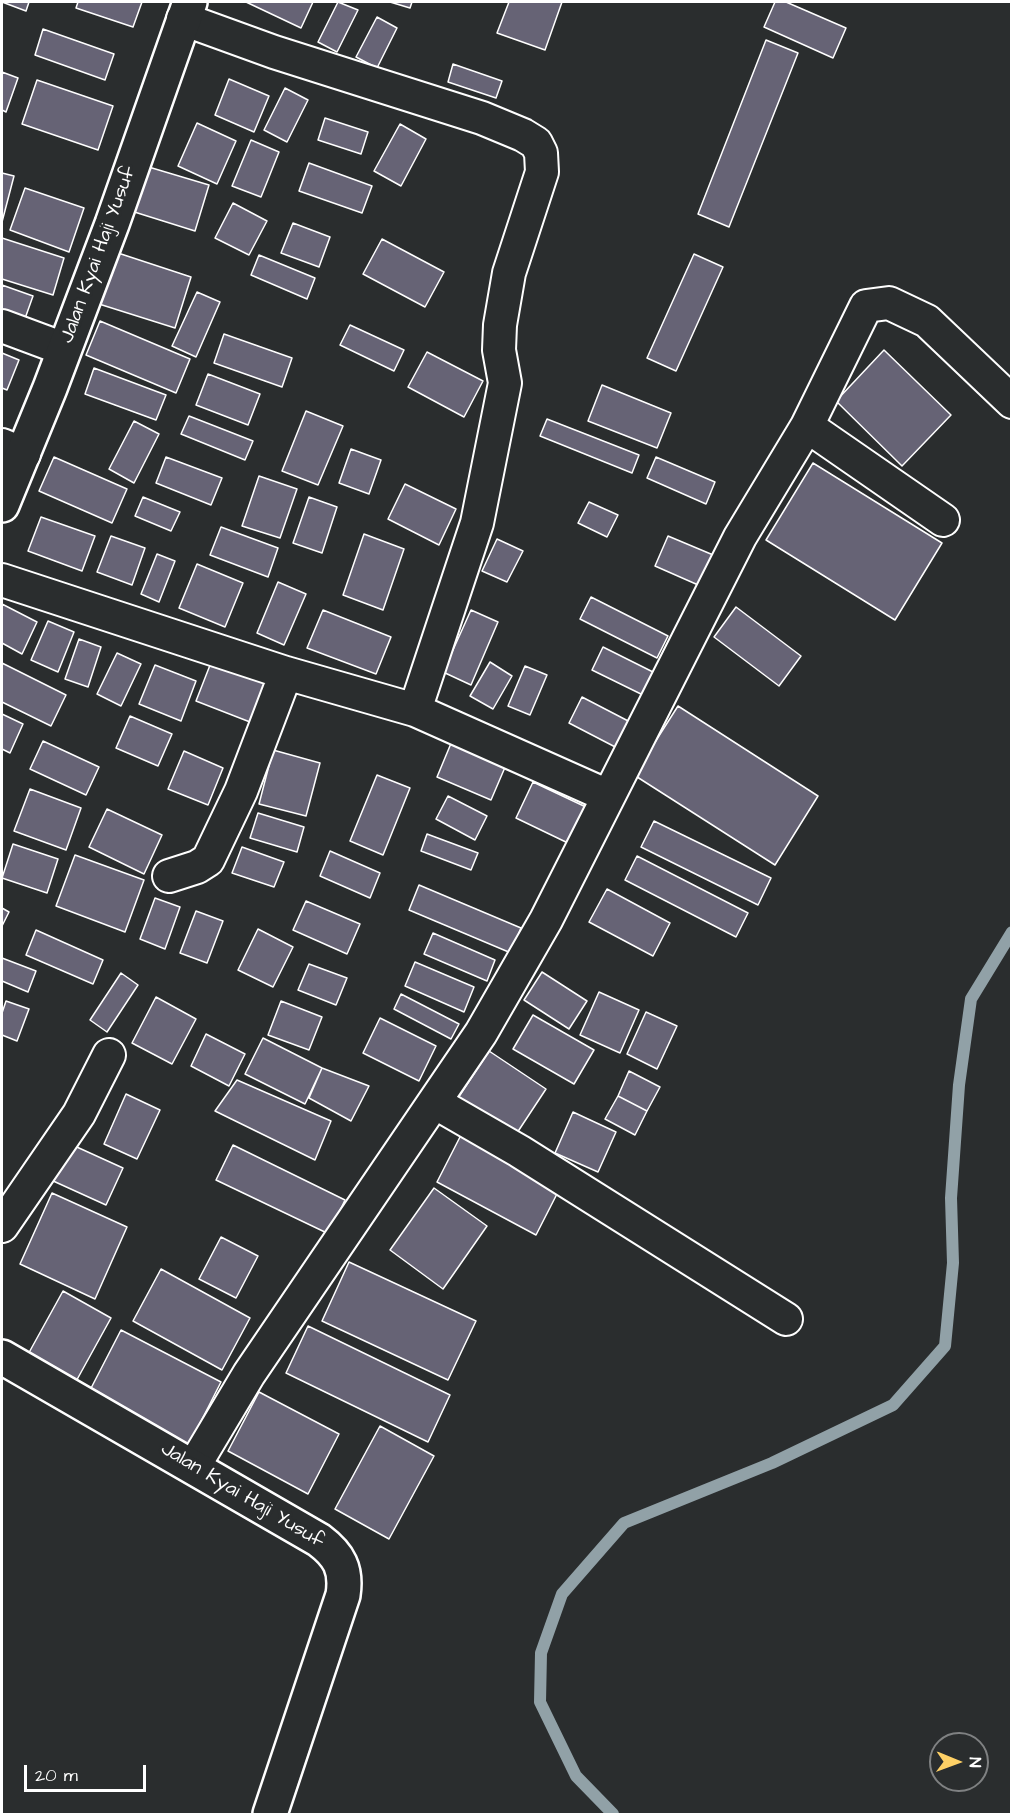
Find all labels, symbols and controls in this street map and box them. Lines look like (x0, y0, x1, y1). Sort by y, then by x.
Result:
street label: Jalan Kyai Haji Yusuf (56, 163, 142, 347)
street label: Jalan Kyai Haji Yusuf (156, 1438, 328, 1554)
north arrow (929, 1732, 989, 1792)
scale bar (27, 1753, 148, 1791)
text: N (964, 1757, 986, 1767)
text: 20 m (35, 1763, 78, 1788)

